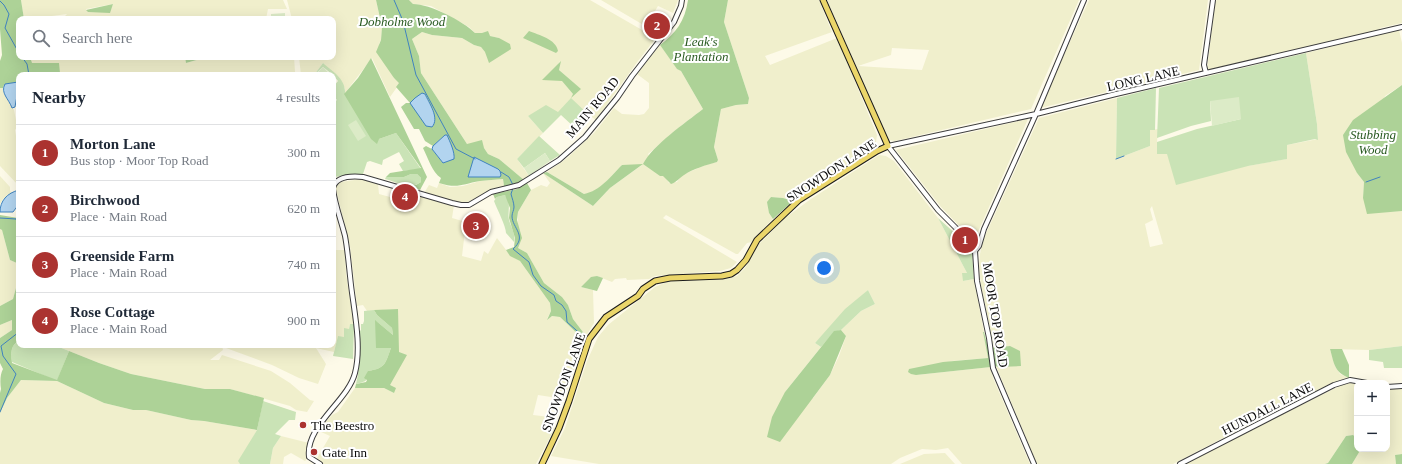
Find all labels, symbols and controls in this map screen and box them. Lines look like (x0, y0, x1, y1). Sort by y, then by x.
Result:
pin: 2 (644, 11, 670, 41)
park label: Dobholme Wood (358, 14, 446, 29)
search box (16, 16, 336, 60)
icon: search (30, 27, 52, 49)
text: Search here (62, 30, 132, 46)
park label: Leak's Plantation (673, 34, 728, 64)
street label: LONG LANE (1105, 63, 1181, 94)
street label: MAIN ROAD (563, 74, 622, 141)
text: Nearby (32, 88, 86, 107)
text: 4 results (276, 90, 320, 105)
park label: Stubbing Wood (1350, 127, 1397, 157)
text: Morton Lane (70, 136, 155, 152)
street label: SNOWDON LANE (783, 136, 879, 205)
text: 1 (42, 145, 48, 160)
text: 300 m (287, 145, 320, 160)
text: Bus stop · Moor Top Road (70, 153, 209, 168)
pin: 4 (392, 182, 418, 212)
text: Birchwood (70, 192, 140, 208)
text: 2 (42, 201, 48, 216)
text: 620 m (287, 201, 320, 216)
text: Place · Main Road (70, 209, 167, 224)
pin: 3 (463, 211, 489, 241)
pin: 1 (952, 225, 978, 255)
text: Greenside Farm (70, 248, 174, 264)
text: 3 (42, 257, 48, 272)
text: 740 m (287, 257, 320, 272)
your location (814, 258, 834, 278)
street label: MOOR TOP ROAD (980, 262, 1011, 369)
text: Place · Main Road (70, 265, 167, 280)
text: Rose Cottage (70, 304, 155, 320)
text: 4 (42, 313, 48, 328)
text: 900 m (287, 313, 320, 328)
text: Place · Main Road (70, 321, 167, 336)
street label: SNOWDON LANE (539, 331, 588, 434)
street label: HUNDALL LANE (1219, 379, 1315, 438)
map controls (1354, 380, 1390, 452)
button: + (1354, 380, 1390, 416)
button: − (1354, 416, 1390, 452)
place label: The Beestro (311, 418, 374, 433)
marker: The Beestro (298, 420, 308, 430)
place label: Gate Inn (322, 445, 368, 460)
marker: Gate Inn (309, 447, 319, 457)

